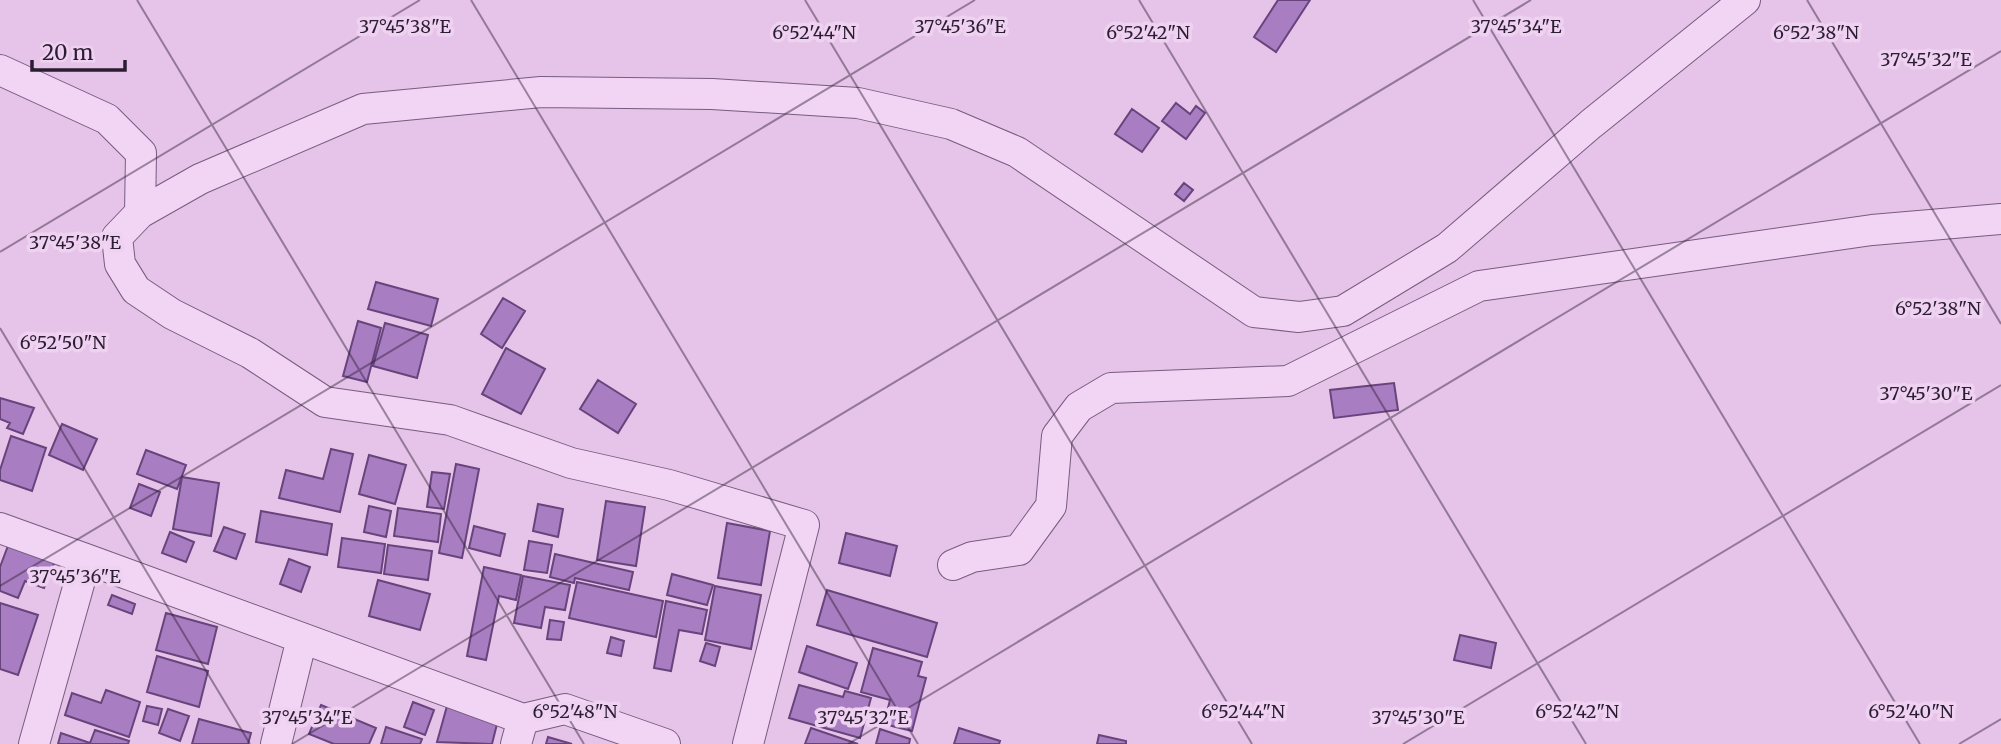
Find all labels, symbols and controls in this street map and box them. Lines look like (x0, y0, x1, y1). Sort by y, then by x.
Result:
text: 37°45'38"E (359, 15, 452, 38)
text: 37°45'36"E (914, 15, 1006, 38)
text: 37°45'34"E (1471, 15, 1562, 38)
text: 6°52'44"N (772, 21, 856, 44)
text: 6°52'42"N (1106, 21, 1190, 44)
text: 6°52'38"N (1773, 21, 1859, 44)
scale bar (32, 28, 124, 72)
text: 20 m (42, 39, 94, 66)
text: 37°45'32"E (1880, 48, 1972, 71)
text: 37°45'38"E (29, 231, 122, 254)
text: 6°52'38"N (1895, 297, 1981, 320)
text: 6°52'50"N (20, 331, 106, 354)
text: 37°45'30"E (1880, 382, 1973, 405)
text: 37°45'36"E (29, 565, 121, 588)
text: 6°52'48"N (533, 700, 618, 723)
text: 6°52'44"N (1201, 700, 1285, 723)
text: 6°52'42"N (1535, 700, 1619, 723)
text: 6°52'40"N (1868, 700, 1954, 723)
text: 37°45'34"E (262, 706, 353, 729)
text: 37°45'32"E (817, 706, 909, 729)
text: 37°45'30"E (1372, 706, 1465, 729)

